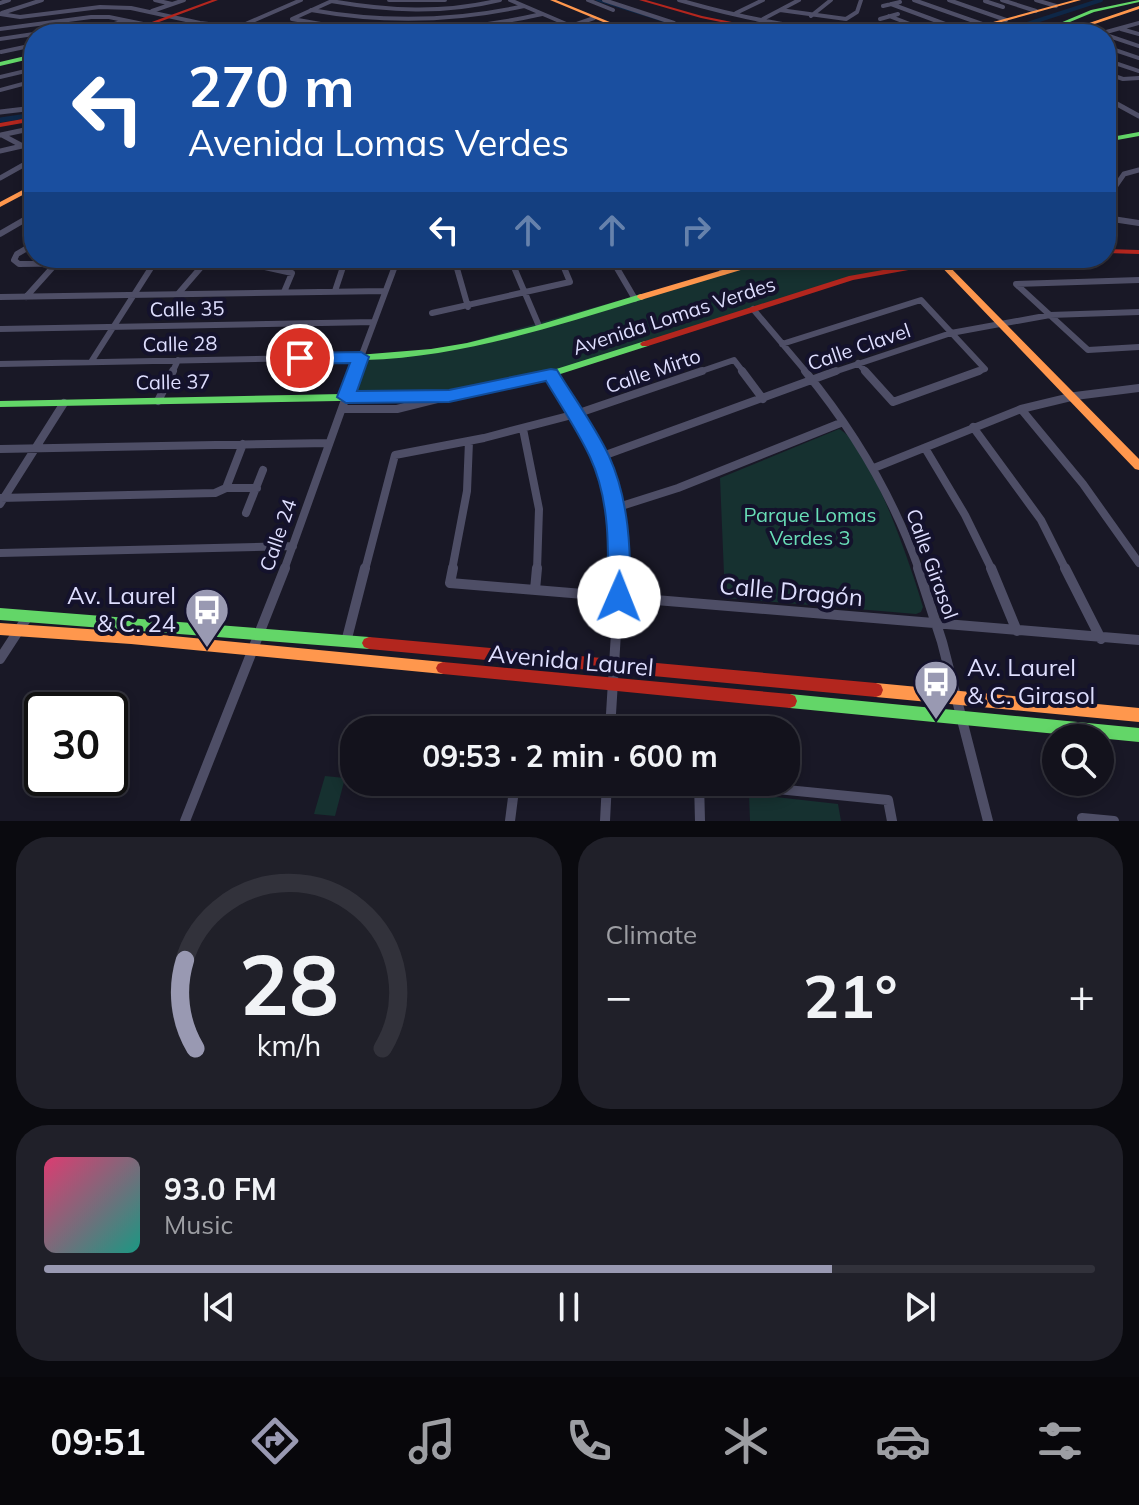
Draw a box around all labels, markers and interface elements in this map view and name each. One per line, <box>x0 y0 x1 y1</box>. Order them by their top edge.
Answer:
text: 270 m <box>188 51 355 121</box>
icon: left <box>56 56 160 160</box>
text: Avenida Lomas Verdes <box>188 120 569 165</box>
icon: left <box>422 208 466 252</box>
icon: ahead <box>506 208 550 252</box>
icon: ahead <box>590 208 634 252</box>
icon: right <box>674 208 718 252</box>
street label: Avenida Lomas Verdes <box>569 271 778 360</box>
street label: Calle 35 <box>149 295 225 322</box>
street label: Calle Clavel <box>804 317 914 376</box>
pin <box>266 324 334 392</box>
street label: Calle 28 <box>142 330 218 357</box>
icon: arrive <box>278 336 322 380</box>
street label: Calle Mirto <box>602 343 704 398</box>
street label: Calle 37 <box>135 368 211 395</box>
street label: Calle 24 <box>254 495 302 574</box>
park label: Parque Lomas Verdes 3 <box>743 502 877 550</box>
street label: Calle Girasol <box>901 505 964 622</box>
position arrow <box>577 555 661 639</box>
street label: Calle Dragón <box>718 570 864 612</box>
place label: Av. Laurel & C. 24 <box>67 580 176 638</box>
bus stop icon: Av. Laurel & C. 24 <box>183 586 231 649</box>
street label: Avenida Laurel <box>487 638 655 682</box>
place label: Av. Laurel & C. Girasol <box>967 652 1095 710</box>
bus stop icon: Av. Laurel & C. Girasol <box>912 658 960 721</box>
speed limit sign: 30 <box>24 692 128 796</box>
map controls <box>1042 724 1114 796</box>
button: search <box>1042 724 1114 796</box>
text: 09:53 · 2 min · 600 m <box>422 737 718 775</box>
text: Climate <box>606 918 697 951</box>
text: 28 <box>239 931 339 1036</box>
text: 21° <box>803 958 898 1033</box>
text: − <box>606 968 632 1023</box>
text: + <box>1069 968 1095 1023</box>
text: km/h <box>256 1027 321 1063</box>
text: 93.0 FM <box>164 1170 277 1208</box>
text: Music <box>164 1208 233 1241</box>
icon: previous <box>197 1285 241 1329</box>
icon: pause <box>547 1285 591 1329</box>
icon: next <box>898 1285 942 1329</box>
icon: directions <box>247 1413 303 1469</box>
icon: music <box>404 1413 460 1469</box>
icon: phone <box>561 1413 617 1469</box>
icon: climate <box>718 1413 774 1469</box>
icon: car <box>875 1413 931 1469</box>
icon: filters <box>1032 1413 1088 1469</box>
text: 09:51 <box>51 1419 146 1464</box>

